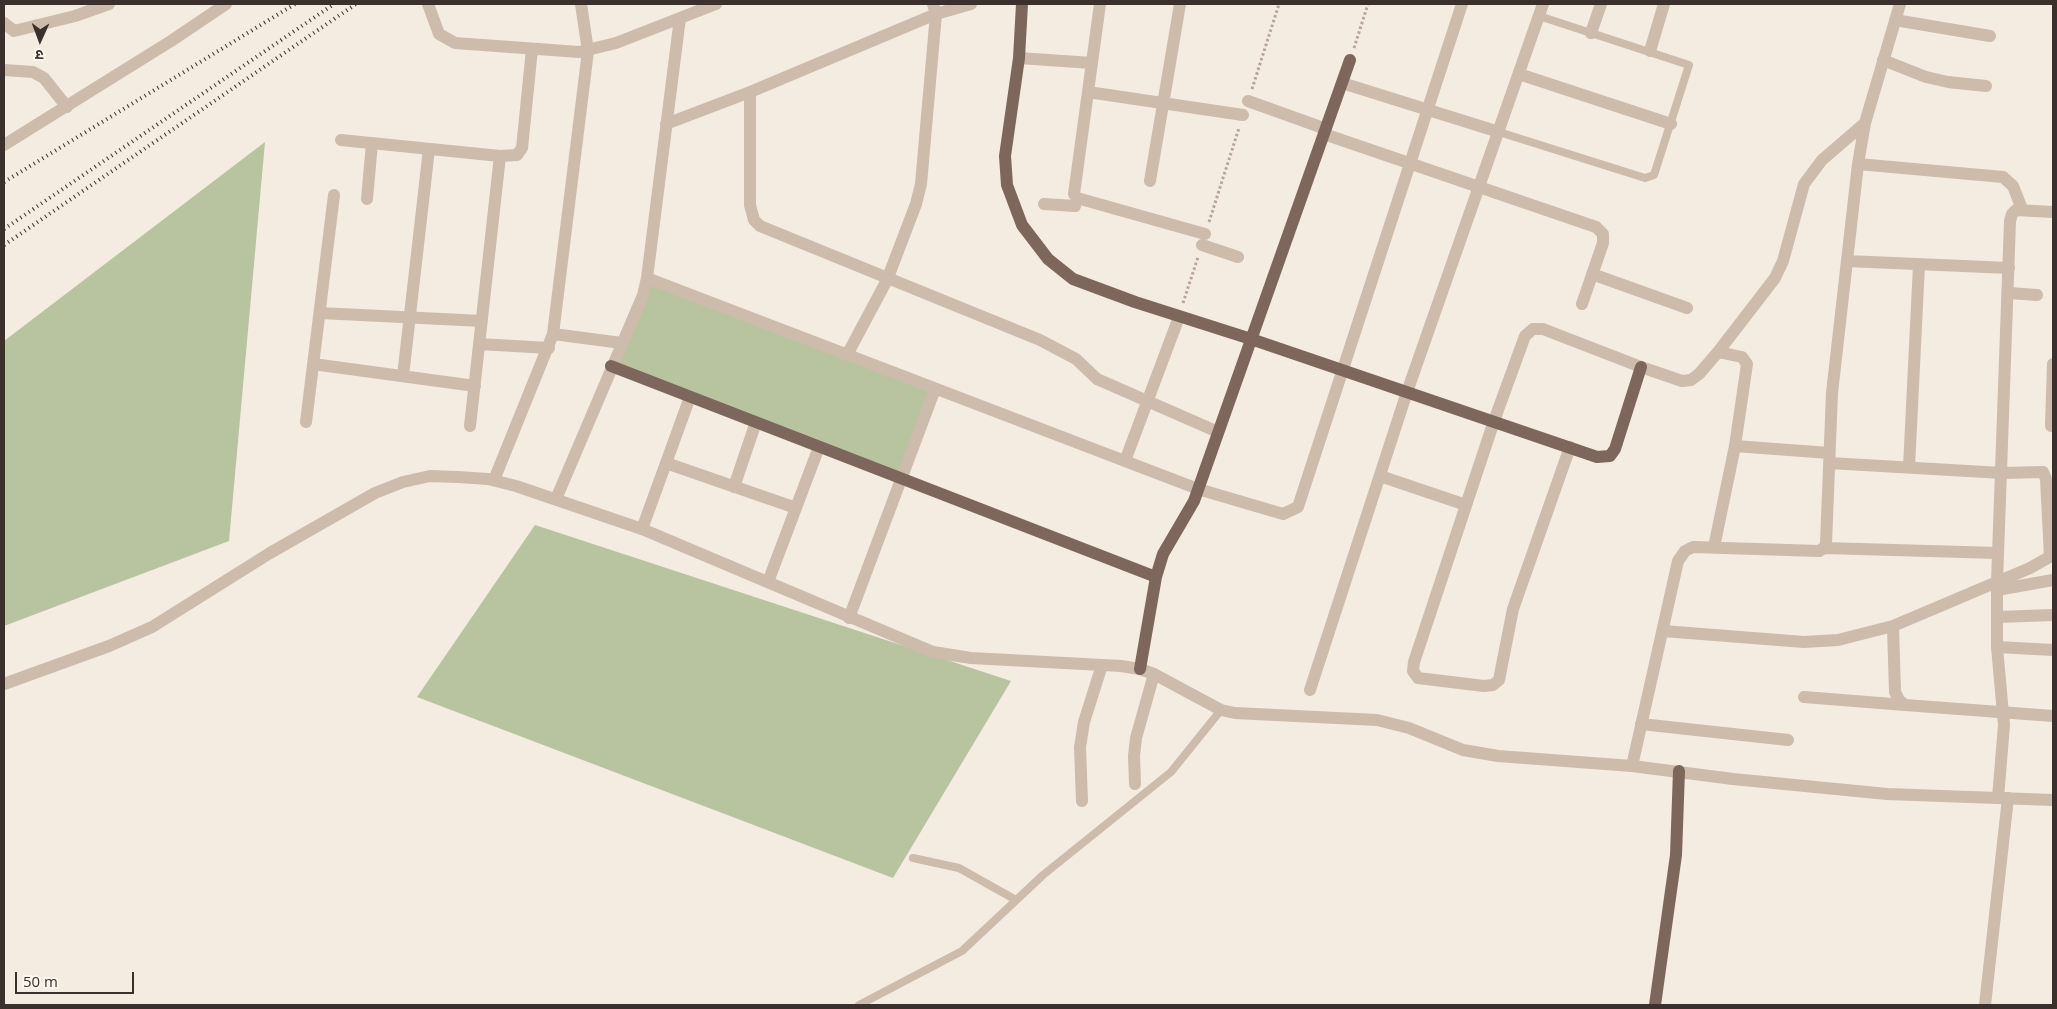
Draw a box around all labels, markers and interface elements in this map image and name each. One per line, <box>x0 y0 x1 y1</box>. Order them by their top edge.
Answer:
north arrow <box>15 15 65 65</box>
text: उ <box>35 46 44 65</box>
scale bar <box>18 962 136 994</box>
text: 50 m <box>23 971 58 991</box>

